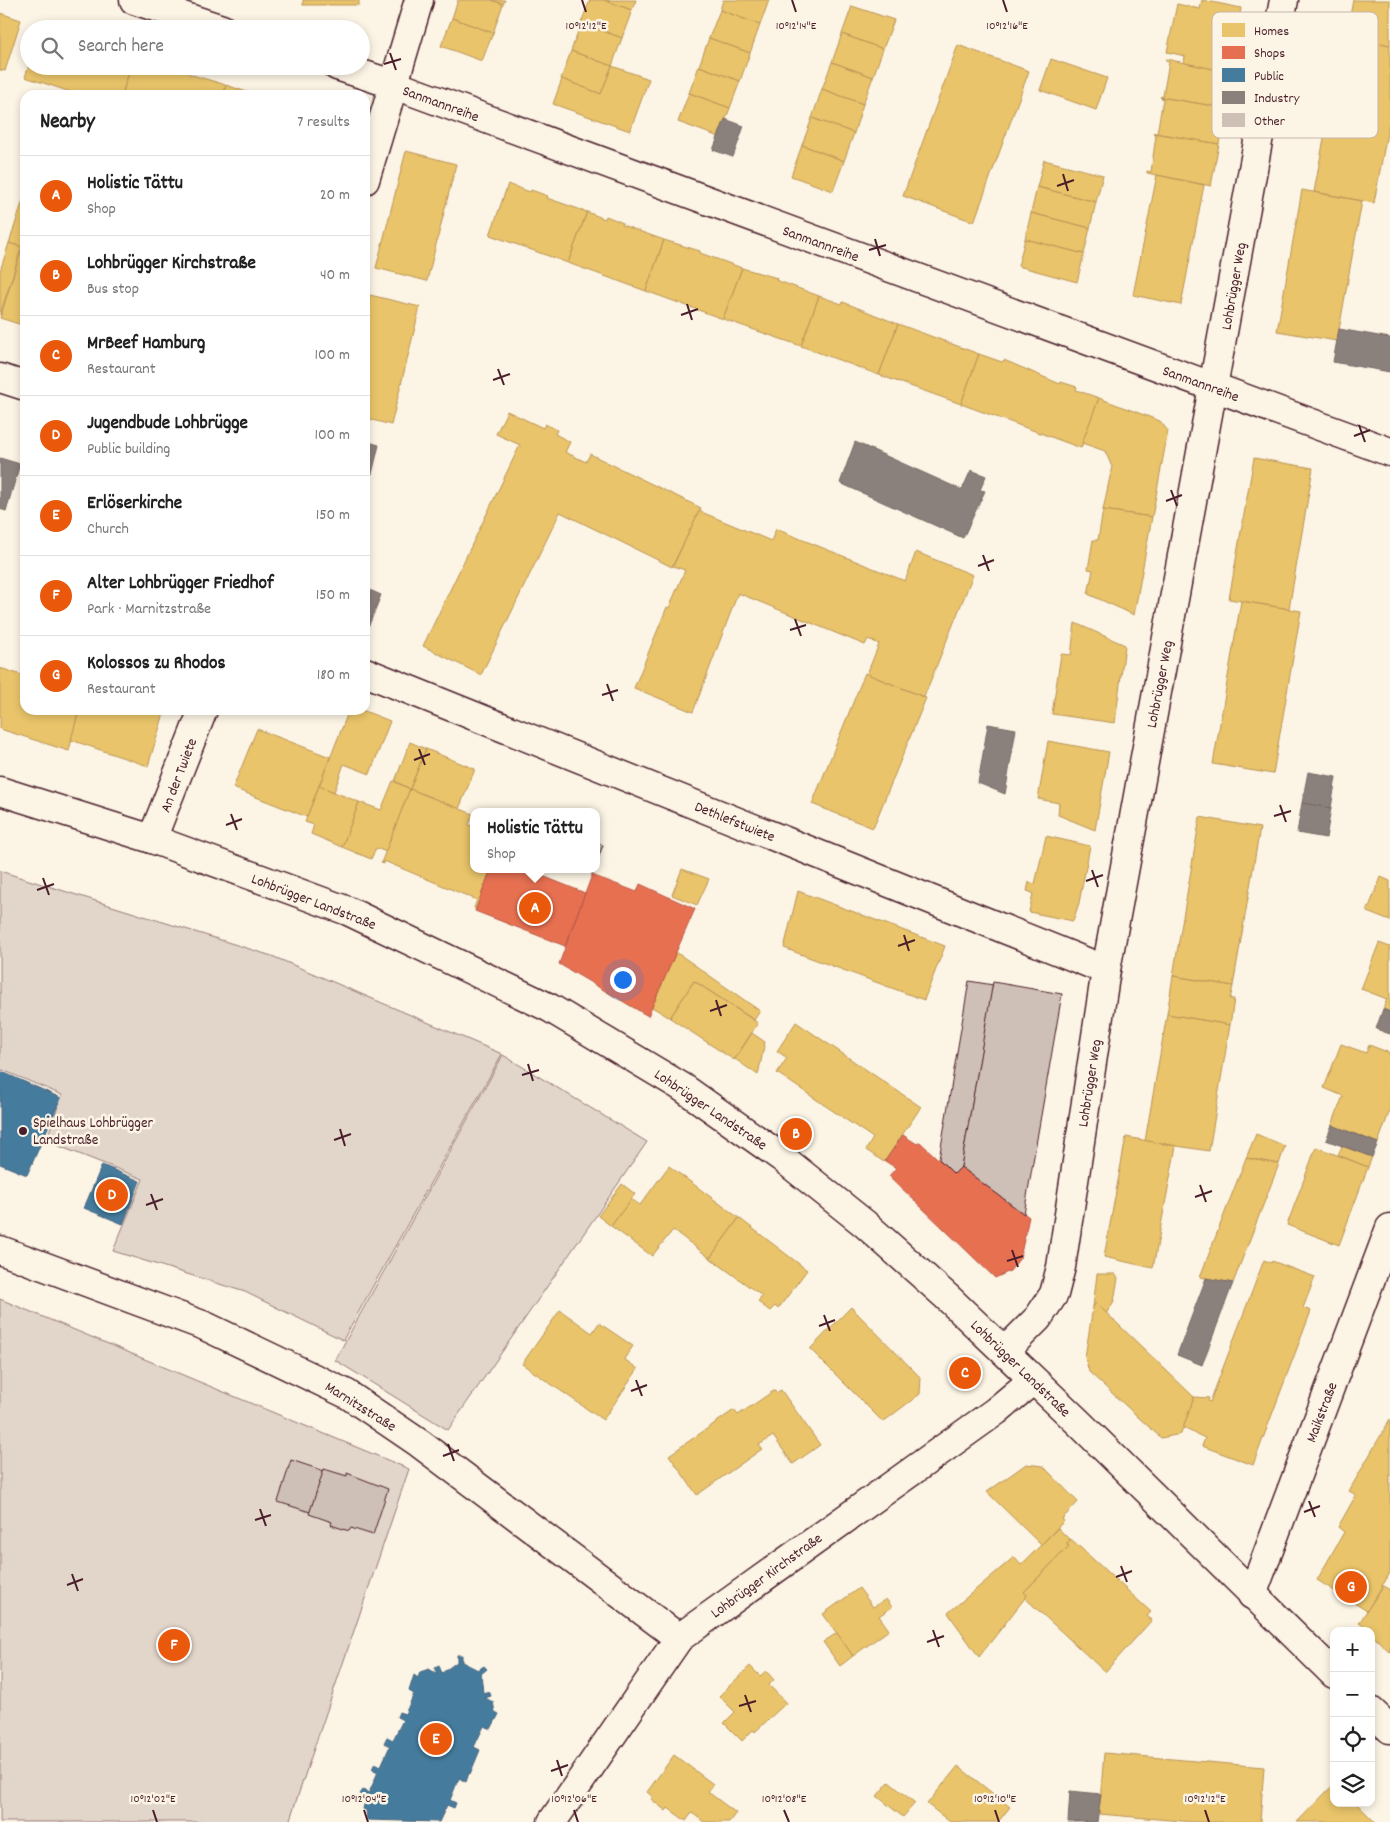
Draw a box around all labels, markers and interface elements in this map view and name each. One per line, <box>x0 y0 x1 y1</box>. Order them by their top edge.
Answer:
legend <box>1212 12 1378 138</box>
text: 10°12'12"E <box>566 18 607 35</box>
text: 10°12'14"E <box>776 18 817 35</box>
text: 10°12'16"E <box>986 18 1028 35</box>
search box <box>20 20 370 75</box>
text: Homes <box>1254 22 1289 42</box>
icon: search <box>38 34 66 62</box>
text: Search here <box>78 34 164 61</box>
text: Shops <box>1254 44 1285 64</box>
text: Public <box>1254 67 1284 87</box>
street label: Sanmannreihe <box>399 81 482 129</box>
text: Industry <box>1254 89 1300 109</box>
text: Nearby <box>40 108 95 138</box>
text: 7 results <box>297 111 350 134</box>
text: Other <box>1254 112 1286 132</box>
text: Holistic Tättu <box>87 171 183 198</box>
text: A <box>52 184 60 207</box>
text: 20 m <box>320 184 350 207</box>
text: Shop <box>87 198 116 221</box>
street label: Sanmannreihe <box>779 221 862 269</box>
street label: Lohbrügger Weg <box>1216 241 1254 332</box>
text: Lohbrügger Kirchstraße <box>87 251 256 278</box>
text: B <box>52 264 60 287</box>
text: 40 m <box>320 264 350 287</box>
text: Bus stop <box>87 278 139 301</box>
text: MrBeef Hamburg <box>87 331 205 358</box>
text: C <box>52 344 60 367</box>
text: 100 m <box>314 344 350 367</box>
text: Restaurant <box>87 358 156 381</box>
street label: Sanmannreihe <box>1159 361 1242 409</box>
text: Jugendbude Lohbrügge <box>87 411 248 438</box>
text: D <box>52 424 60 447</box>
text: 100 m <box>314 424 350 447</box>
text: Public building <box>87 438 170 461</box>
text: Erlöserkirche <box>87 491 182 518</box>
text: E <box>52 504 60 527</box>
text: 150 m <box>316 504 350 527</box>
text: Church <box>87 518 129 541</box>
text: Alter Lohbrügger Friedhof <box>87 571 274 598</box>
text: F <box>52 584 60 607</box>
text: 150 m <box>316 584 350 607</box>
text: Park · Marnitzstraße <box>87 598 211 621</box>
street label: Lohbrügger Weg <box>1142 639 1180 730</box>
text: Kolossos zu Rhodos <box>87 651 226 678</box>
text: G <box>52 664 60 687</box>
text: 180 m <box>317 664 350 687</box>
text: Restaurant <box>87 678 156 701</box>
street label: An der Twiete <box>156 735 204 816</box>
street label: Dethlefstwiete <box>691 797 778 849</box>
popup <box>470 808 600 873</box>
text: Holistic Tättu <box>487 816 583 843</box>
text: Shop <box>487 843 516 866</box>
street label: Lohbrügger Landstraße <box>248 869 379 937</box>
pin: A <box>519 889 551 927</box>
your location <box>610 967 636 993</box>
street label: Lohbrügger Weg <box>1073 1038 1109 1129</box>
street label: Lohbrügger Landstraße <box>649 1065 771 1157</box>
place label: Spielhaus Lohbrügger Landstraße <box>33 1113 154 1152</box>
pin: B <box>780 1115 812 1153</box>
marker: Spielhaus Lohbrügger Landstraße <box>17 1125 29 1137</box>
pin: D <box>96 1176 128 1214</box>
street label: Lohbrügger Landstraße <box>964 1316 1075 1424</box>
pin: C <box>949 1354 981 1392</box>
street label: Marnitzstraße <box>320 1377 400 1439</box>
street label: Maikstraße <box>1301 1379 1345 1446</box>
street label: Lohbrügger Kirchstraße <box>707 1528 828 1625</box>
pin: G <box>1335 1568 1367 1606</box>
pin: F <box>158 1626 190 1664</box>
map controls <box>1330 1627 1375 1807</box>
button: + <box>1330 1627 1375 1672</box>
button: − <box>1330 1672 1375 1717</box>
button: locate <box>1330 1717 1375 1762</box>
pin: E <box>420 1720 452 1758</box>
button: layers <box>1330 1762 1375 1807</box>
text: 10°12'02"E <box>131 1791 176 1808</box>
text: 10°12'04"E <box>342 1791 387 1808</box>
text: 10°12'06"E <box>551 1791 597 1808</box>
text: 10°12'08"E <box>762 1791 807 1808</box>
text: 10°12'10"E <box>974 1791 1017 1808</box>
text: 10°12'12"E <box>1185 1791 1226 1808</box>

